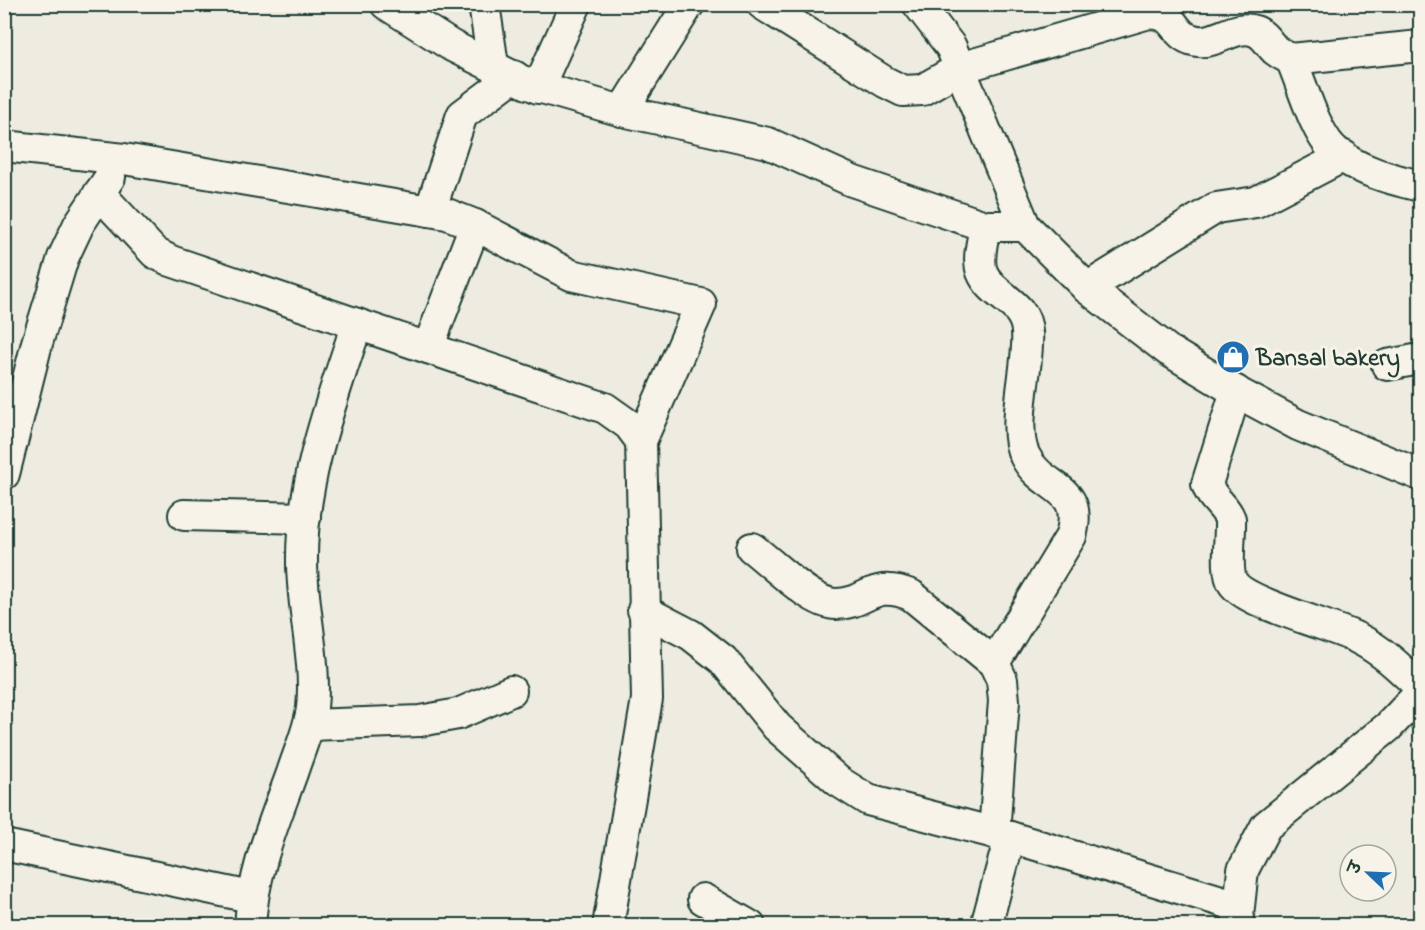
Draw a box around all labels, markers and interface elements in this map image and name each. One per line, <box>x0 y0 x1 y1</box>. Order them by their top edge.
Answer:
shop icon: Bansal bakery <box>1215 339 1251 375</box>
place label: Bansal bakery <box>1255 342 1400 378</box>
north arrow <box>1338 843 1398 903</box>
text: उ <box>1342 857 1370 879</box>

